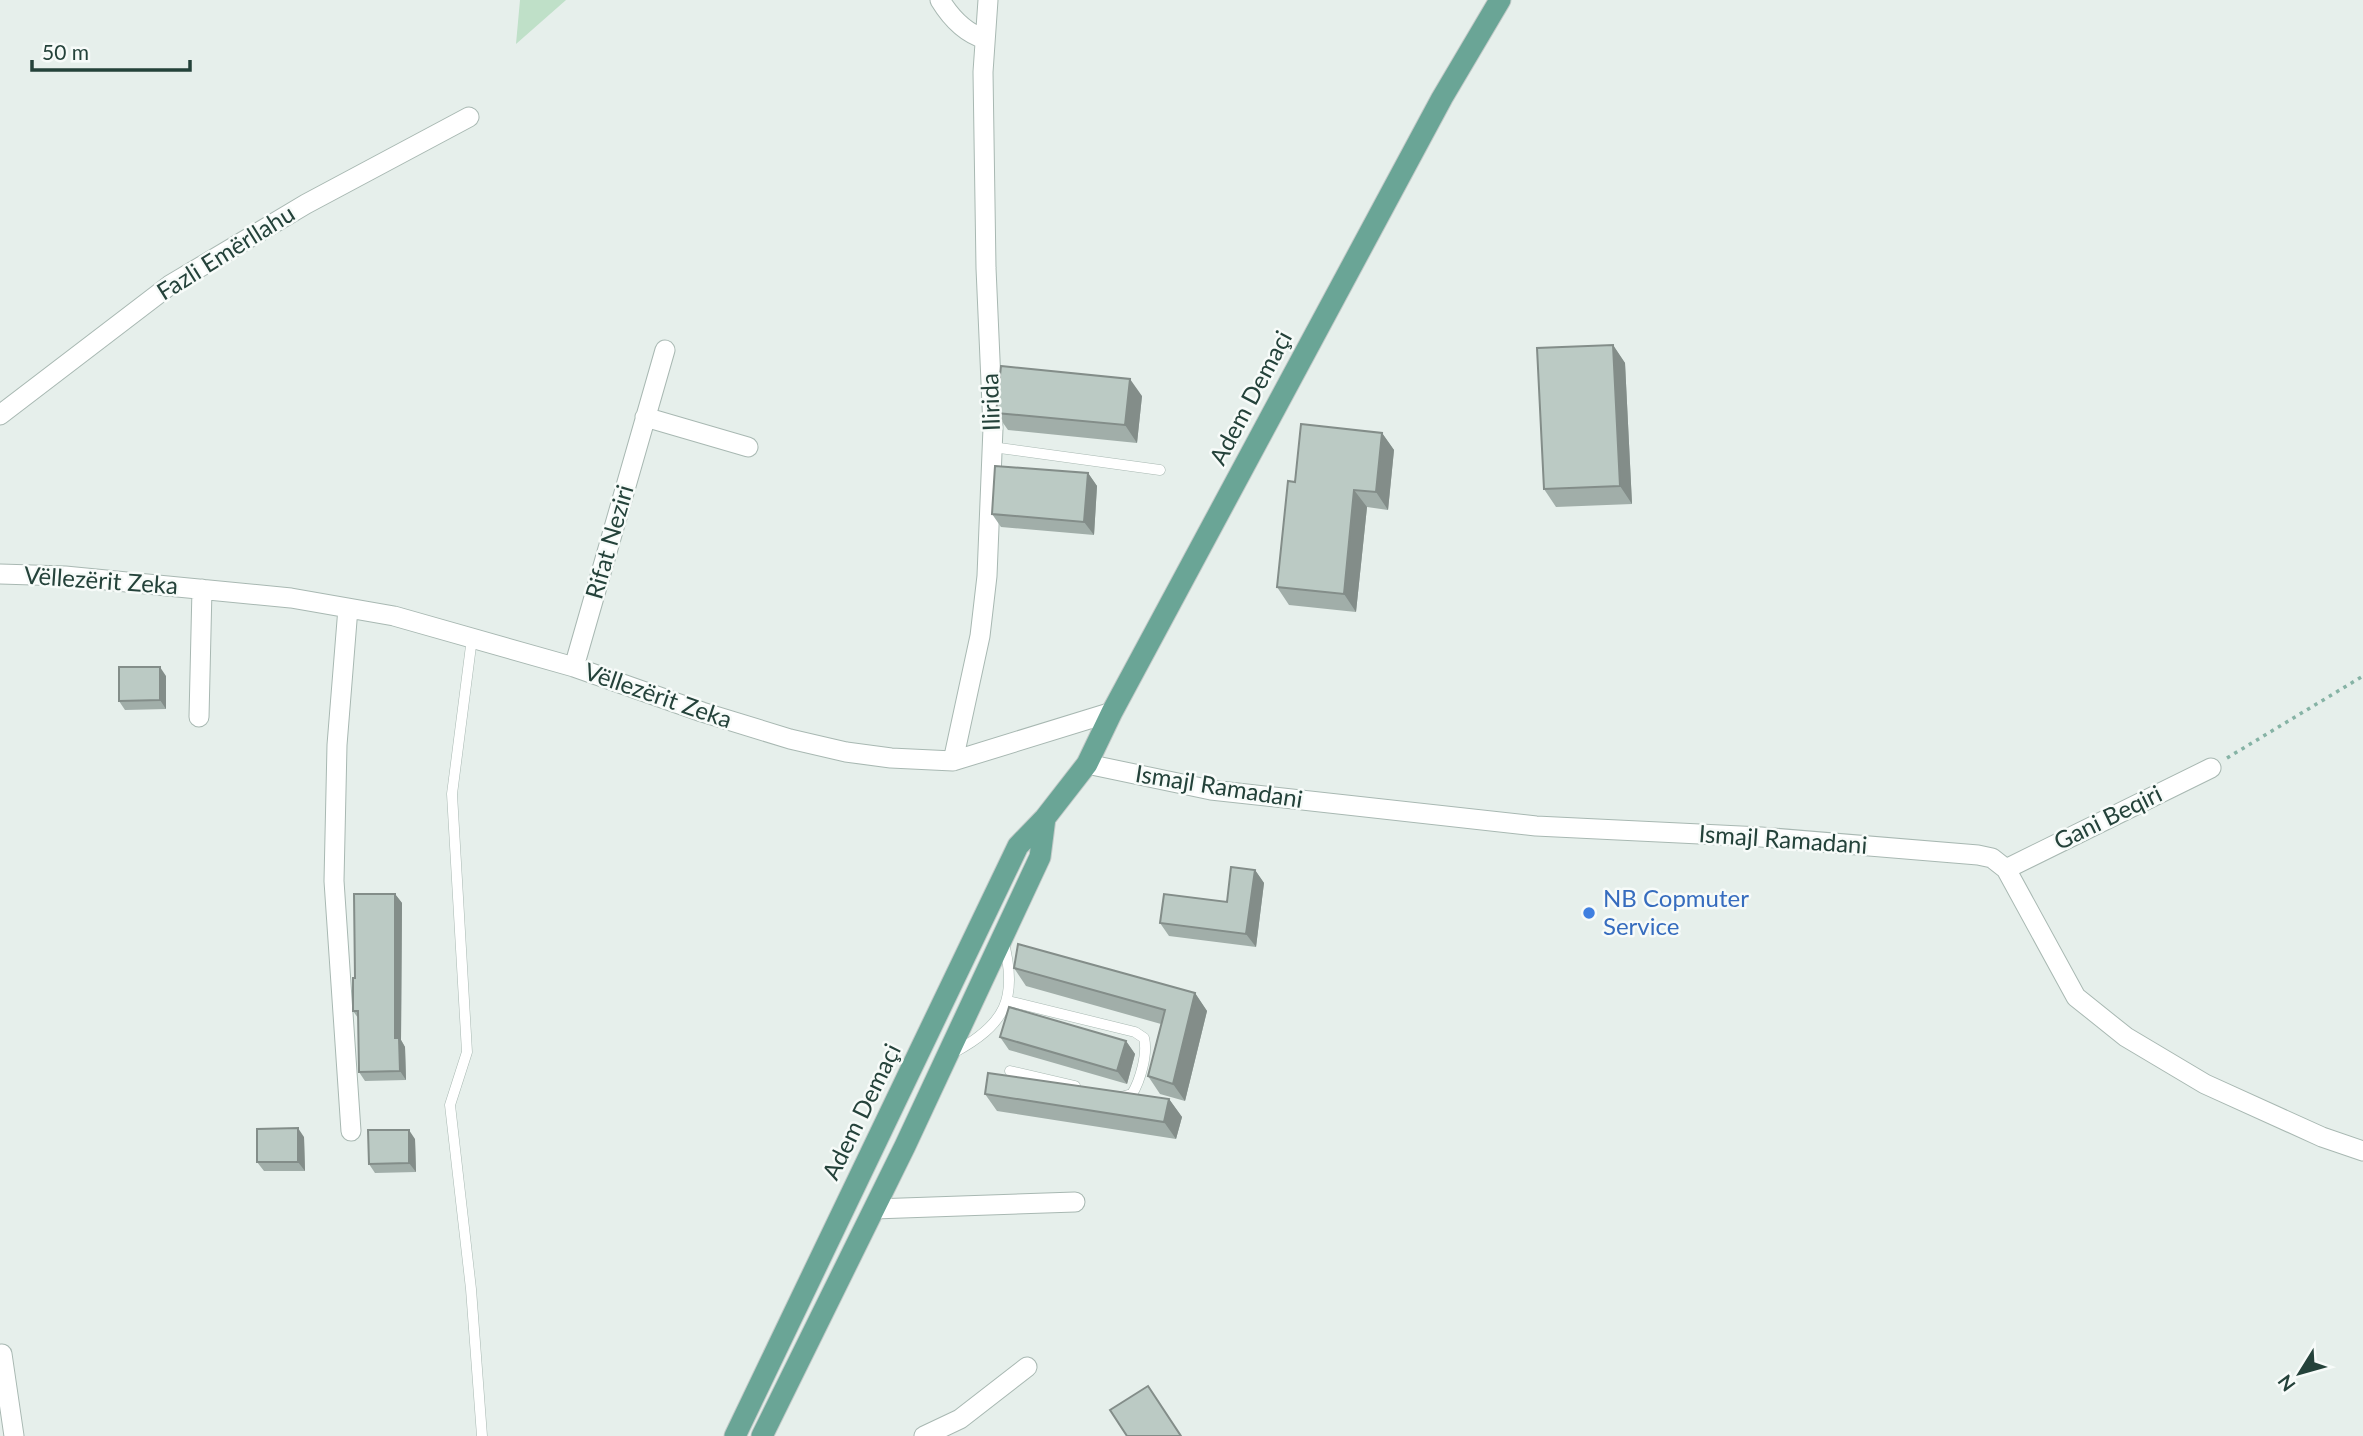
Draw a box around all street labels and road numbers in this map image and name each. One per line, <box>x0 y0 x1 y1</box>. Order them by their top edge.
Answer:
street label: Fazli Emërllahu <box>151 198 299 306</box>
street label: Adem Demaçi <box>1202 325 1297 469</box>
street label: Ilirida <box>974 373 1005 431</box>
street label: Rifat Neziri <box>578 481 639 602</box>
street label: Vëllezërit Zeka <box>23 560 179 599</box>
street label: Vëllezërit Zeka <box>581 656 736 733</box>
street label: Ismajl Ramadani <box>1134 758 1305 813</box>
street label: Gani Beqiri <box>2049 778 2166 855</box>
street label: Ismajl Ramadani <box>1698 818 1868 859</box>
street label: Adem Demaçi <box>815 1039 906 1184</box>

